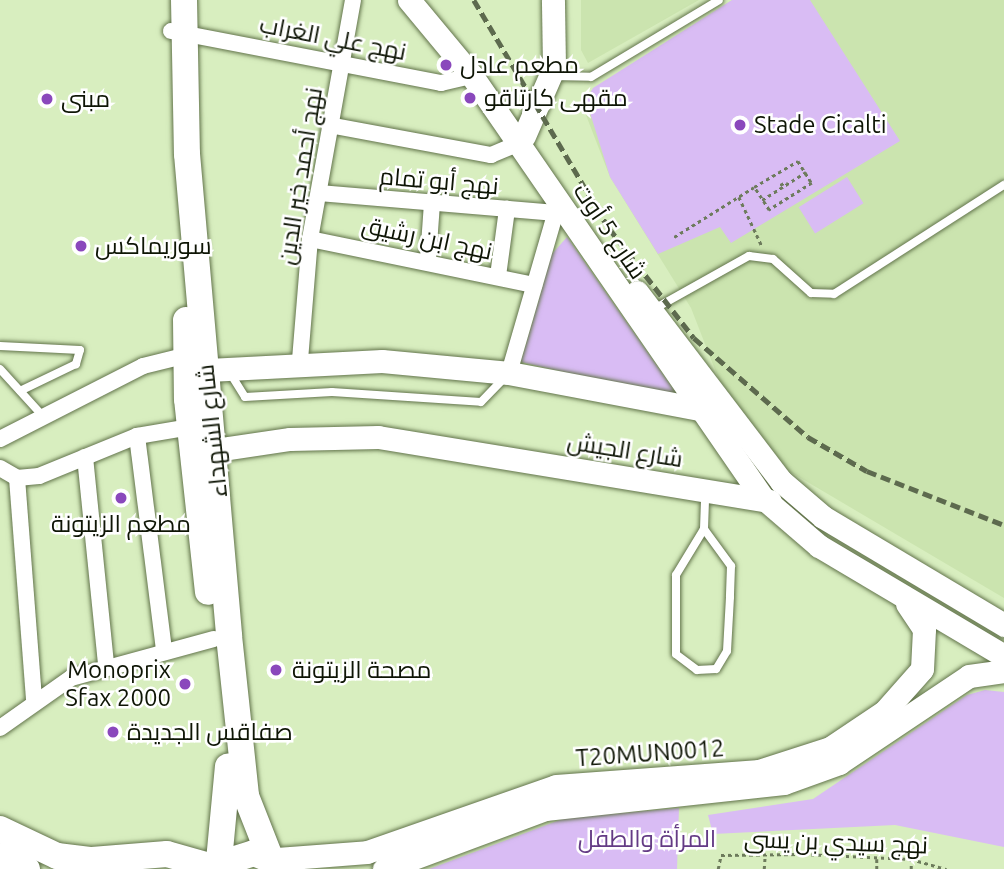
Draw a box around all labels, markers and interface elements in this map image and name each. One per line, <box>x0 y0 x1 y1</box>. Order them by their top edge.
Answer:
street label: نهج علي الغراب <box>257 10 409 66</box>
place label: مطعم عادل <box>460 51 579 79</box>
marker: مطعم عادل <box>438 57 454 73</box>
place label: مقهى كارتاقو <box>484 84 628 112</box>
place label: مبنى <box>61 85 110 113</box>
street label: نهج أحمد خير الدين <box>272 85 328 267</box>
marker: مقهى كارتاقو <box>462 90 478 106</box>
marker: مبنى <box>39 91 55 107</box>
place label: Stade Cicalti <box>754 111 887 139</box>
marker: Stade Cicalti <box>732 117 748 133</box>
street label: نهج أبو تمام <box>378 161 500 201</box>
street label: شارع 5 أوت <box>567 178 653 284</box>
street label: نهج ابن رشيق <box>359 210 495 266</box>
place label: سوريماكس <box>95 232 212 260</box>
marker: سوريماكس <box>73 238 89 254</box>
street label: شارع الشهداء <box>191 363 233 499</box>
street label: شارع الجيش <box>565 427 685 473</box>
marker: مطعم الزيتونة <box>113 490 129 506</box>
place label: مطعم الزيتونة <box>51 510 191 538</box>
place label: Monoprix Sfax 2000 <box>65 656 171 712</box>
place label: مصحة الزيتونة <box>292 656 432 684</box>
marker: مصحة الزيتونة <box>266 660 286 680</box>
marker: Monoprix Sfax 2000 <box>177 676 193 692</box>
place label: صفاقس الجديدة <box>127 718 293 746</box>
marker: صفاقس الجديدة <box>105 724 121 740</box>
street label: T20MUN0012 <box>575 733 725 773</box>
street label: نهج سيدي بن يسى <box>743 824 929 860</box>
park label: المرأة والطفل <box>578 825 716 853</box>

